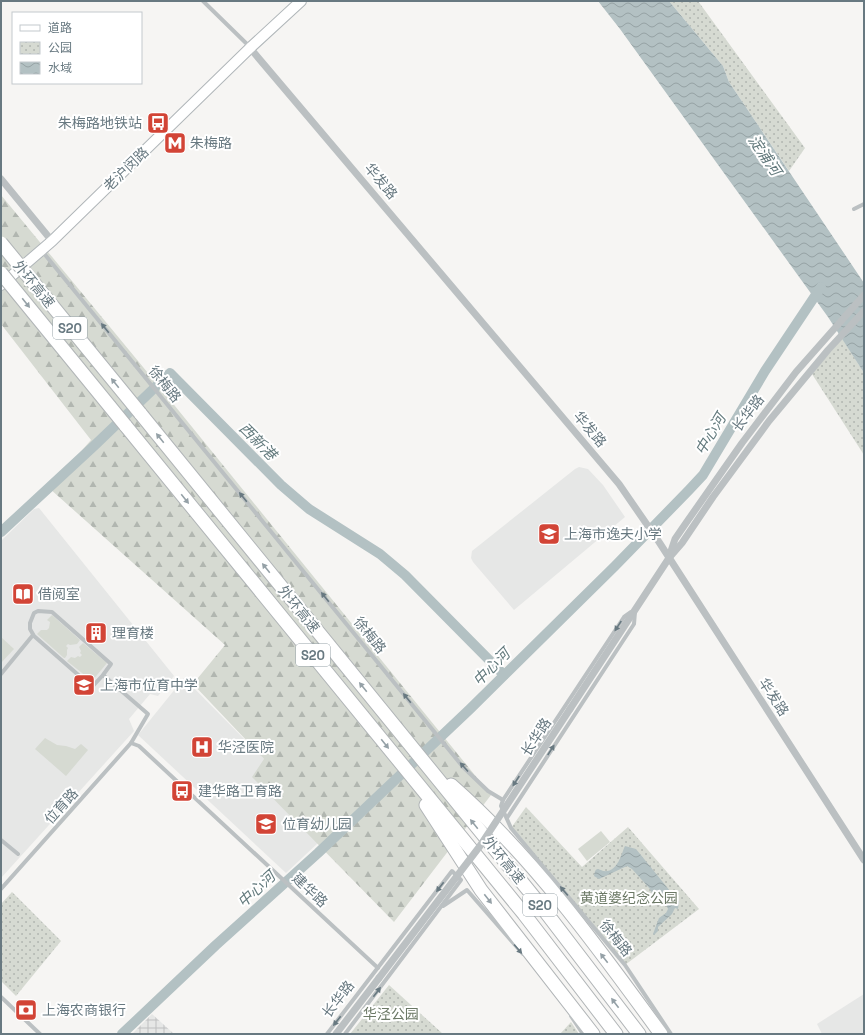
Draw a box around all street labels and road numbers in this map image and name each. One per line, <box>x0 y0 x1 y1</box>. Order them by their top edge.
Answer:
street label: 老沪闵路 <box>100 143 152 195</box>
street label: 华发路 <box>361 159 401 203</box>
street label: 外环高速 <box>9 257 59 311</box>
road number: S20 <box>53 317 87 339</box>
street label: 徐梅路 <box>145 362 185 406</box>
street label: 长华路 <box>728 391 768 435</box>
street label: 华发路 <box>570 407 610 451</box>
street label: 外环高速 <box>274 582 324 636</box>
street label: 徐梅路 <box>350 613 390 657</box>
road number: S20 <box>296 644 330 666</box>
street label: 华发路 <box>755 674 793 720</box>
street label: 长华路 <box>517 714 555 760</box>
street label: 位育路 <box>40 784 82 828</box>
street label: 外环高速 <box>479 833 529 887</box>
street label: 建华路 <box>289 869 331 911</box>
road number: S20 <box>523 894 557 916</box>
street label: 徐梅路 <box>596 916 636 960</box>
street label: 长华路 <box>318 977 358 1021</box>

